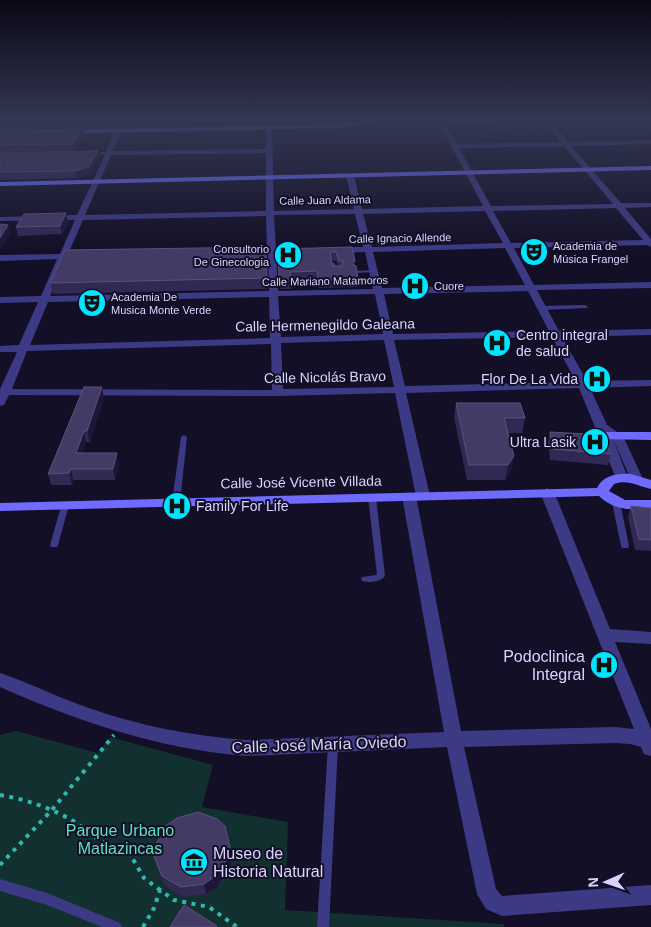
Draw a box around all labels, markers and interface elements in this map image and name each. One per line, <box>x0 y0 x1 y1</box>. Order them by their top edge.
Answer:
street label: Calle Juan Aldama <box>279 193 372 207</box>
street label: Calle Ignacio Allende <box>349 231 451 245</box>
theatre icon: Academia de Música Frangel <box>519 237 549 267</box>
hospital icon: Consultorio De Ginecologia <box>273 240 303 270</box>
place label: Academia de Música Frangel <box>553 240 628 265</box>
place label: Consultorio De Ginecologia <box>194 243 270 268</box>
hospital icon: Cuore <box>400 271 430 301</box>
street label: Calle Mariano Matamoros <box>262 274 389 288</box>
place label: Cuore <box>434 280 464 292</box>
theatre icon: Academia De Musica Monte Verde <box>77 288 107 318</box>
place label: Academia De Musica Monte Verde <box>111 291 211 316</box>
street label: Calle Hermenegildo Galeana <box>235 315 415 335</box>
place label: Centro integral de salud <box>516 327 608 359</box>
hospital icon: Centro integral de salud <box>482 328 512 358</box>
hospital icon: Flor De La Vida <box>582 364 612 394</box>
street label: Calle Nicolás Bravo <box>264 368 386 386</box>
place label: Flor De La Vida <box>481 371 578 387</box>
hospital icon: Ultra Lasik <box>580 427 610 457</box>
place label: Ultra Lasik <box>510 434 577 450</box>
street label: Calle José Vicente Villada <box>220 473 382 491</box>
hospital icon: Family For Life <box>162 491 192 521</box>
place label: Family For Life <box>196 498 289 514</box>
place label: Podoclinica Integral <box>503 648 585 683</box>
hospital icon: Podoclinica Integral <box>589 650 619 680</box>
street label: Calle José María Oviedo <box>231 733 407 756</box>
park label: Parque Urbano Matlazincas <box>66 822 174 857</box>
place label: Museo de Historia Natural <box>213 845 323 880</box>
museum icon: Museo de Historia Natural <box>179 847 209 877</box>
north arrow <box>581 857 631 907</box>
text: N <box>585 877 601 888</box>

